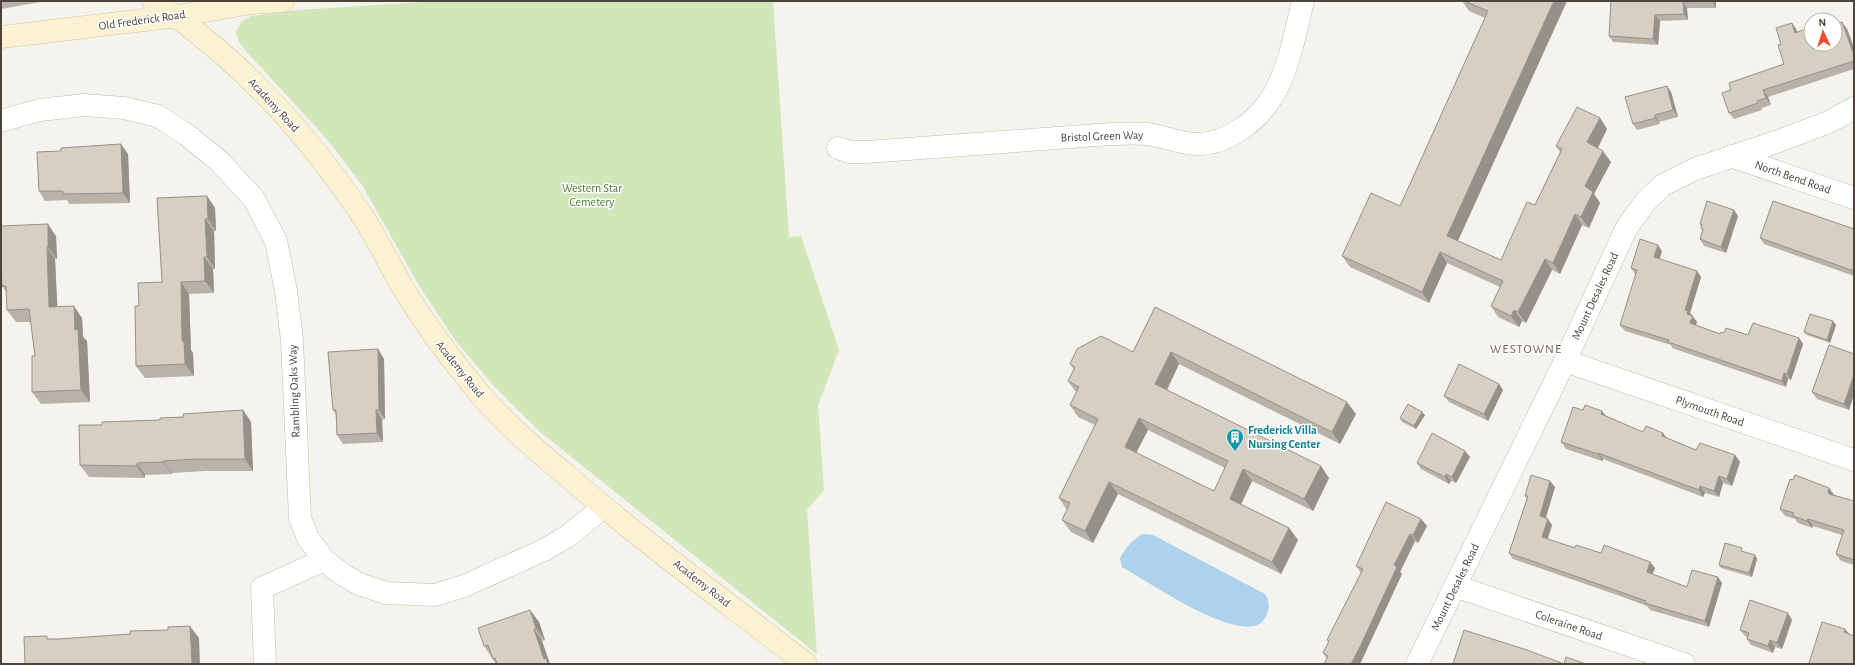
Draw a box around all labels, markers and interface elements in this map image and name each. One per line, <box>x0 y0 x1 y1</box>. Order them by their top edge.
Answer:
street label: Old Frederick Road <box>98 8 186 32</box>
north arrow <box>1803 12 1843 52</box>
text: N <box>1818 17 1827 28</box>
street label: Academy Road <box>245 76 302 135</box>
street label: Bristol Green Way <box>1060 129 1144 144</box>
street label: North Bend Road <box>1753 158 1833 196</box>
park label: Western Star Cemetery <box>562 182 622 209</box>
street label: Mount Desales Road <box>1569 250 1621 342</box>
street label: Academy Road <box>433 338 486 400</box>
district label: WESTOWNE <box>1490 343 1562 356</box>
street label: Rambling Oaks Way <box>286 344 303 438</box>
street label: Plymouth Road <box>1674 394 1746 429</box>
place label: Frederick Villa Nursing Center <box>1248 424 1321 450</box>
building icon: Frederick Villa Nursing Center <box>1225 427 1245 452</box>
street label: Mount Desales Road <box>1429 542 1481 632</box>
street label: Academy Road <box>671 557 733 610</box>
street label: Coleraine Road <box>1534 608 1604 642</box>

